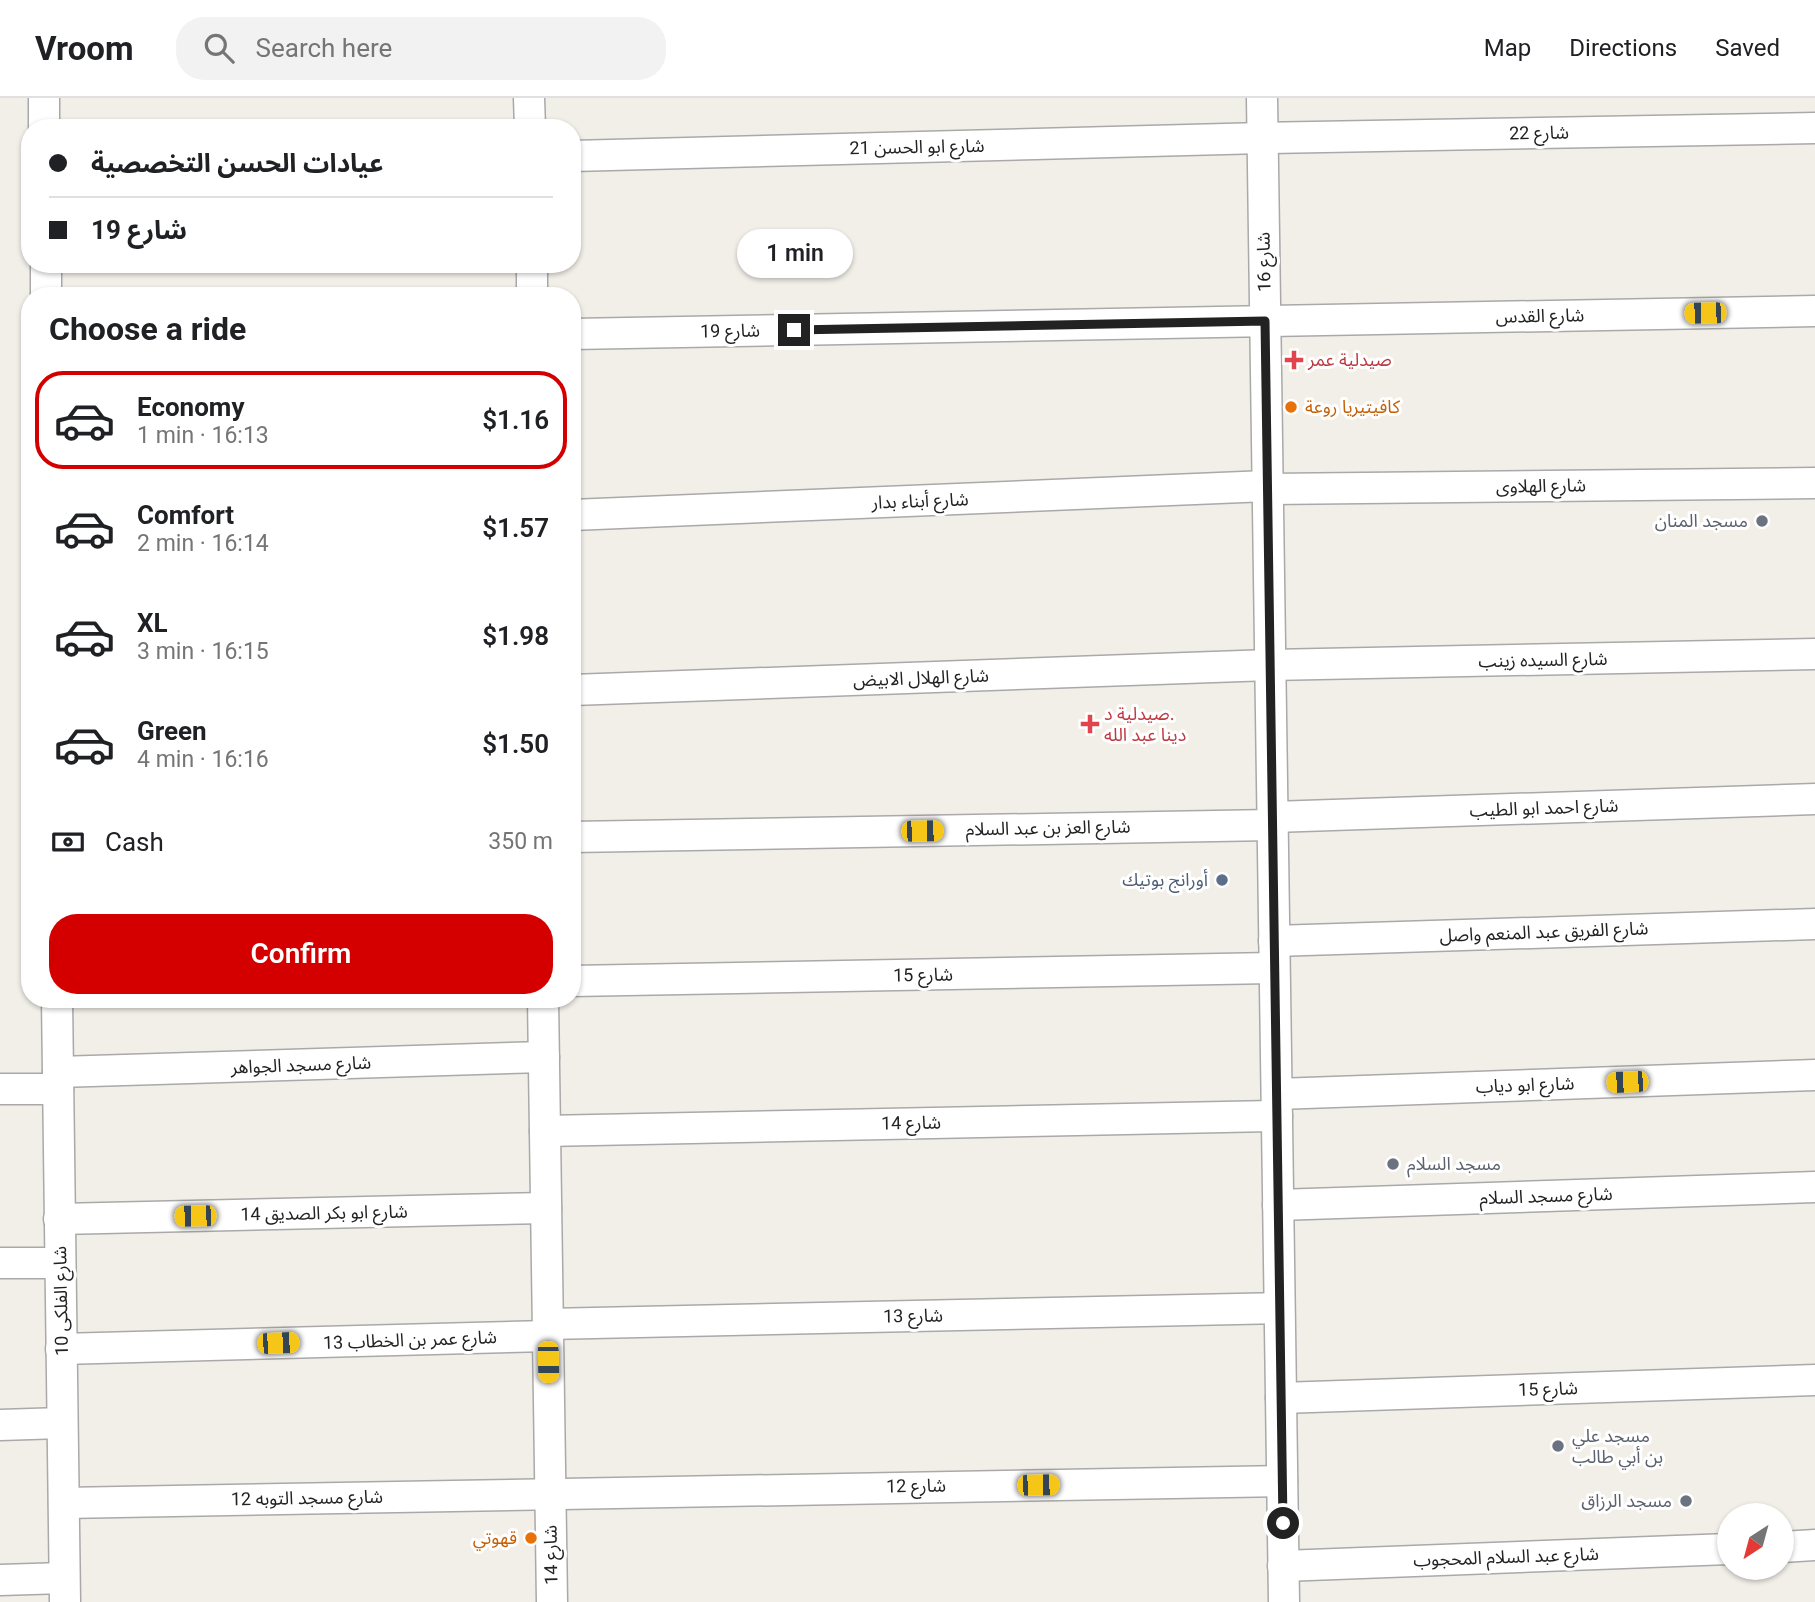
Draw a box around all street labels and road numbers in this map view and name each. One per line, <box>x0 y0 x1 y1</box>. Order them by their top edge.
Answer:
street label: شارع 22 <box>1509 121 1569 148</box>
street label: شارع ابو الحسن 21 <box>849 135 985 162</box>
street label: شارع 16 <box>1252 232 1279 292</box>
street label: شارع القدس <box>1495 304 1585 331</box>
street label: شارع 19 <box>700 319 760 346</box>
street label: شارع الهلاوى <box>1496 474 1586 501</box>
street label: شارع أبناء بدار <box>870 488 969 517</box>
street label: شارع السيده زينب <box>1478 648 1608 675</box>
street label: شارع الهلال الابيض <box>853 665 989 694</box>
street label: شارع احمد ابو الطيب <box>1469 794 1619 825</box>
street label: شارع العز بن عبد السلام <box>965 816 1131 843</box>
street label: شارع الفريق عبد المنعم واصل <box>1439 917 1649 950</box>
street label: شارع 15 <box>893 963 953 990</box>
street label: شارع مسجد الجواهر <box>229 1052 372 1081</box>
street label: شارع ابو دياب <box>1475 1072 1575 1101</box>
street label: شارع 14 <box>881 1111 941 1138</box>
street label: شارع مسجد السلام <box>1479 1183 1613 1212</box>
street label: شارع ابو بكر الصديق 14 <box>240 1201 408 1228</box>
street label: شارع الفلكى 10 <box>49 1246 76 1356</box>
street label: شارع 13 <box>883 1304 943 1331</box>
street label: شارع عمر بن الخطاب 13 <box>323 1326 497 1357</box>
street label: شارع 15 <box>1518 1377 1578 1404</box>
street label: شارع 12 <box>886 1474 946 1501</box>
street label: شارع مسجد التوبه 12 <box>231 1486 383 1513</box>
street label: شارع 14 <box>539 1525 566 1585</box>
street label: شارع عبد السلام المحجوب <box>1413 1543 1599 1574</box>

